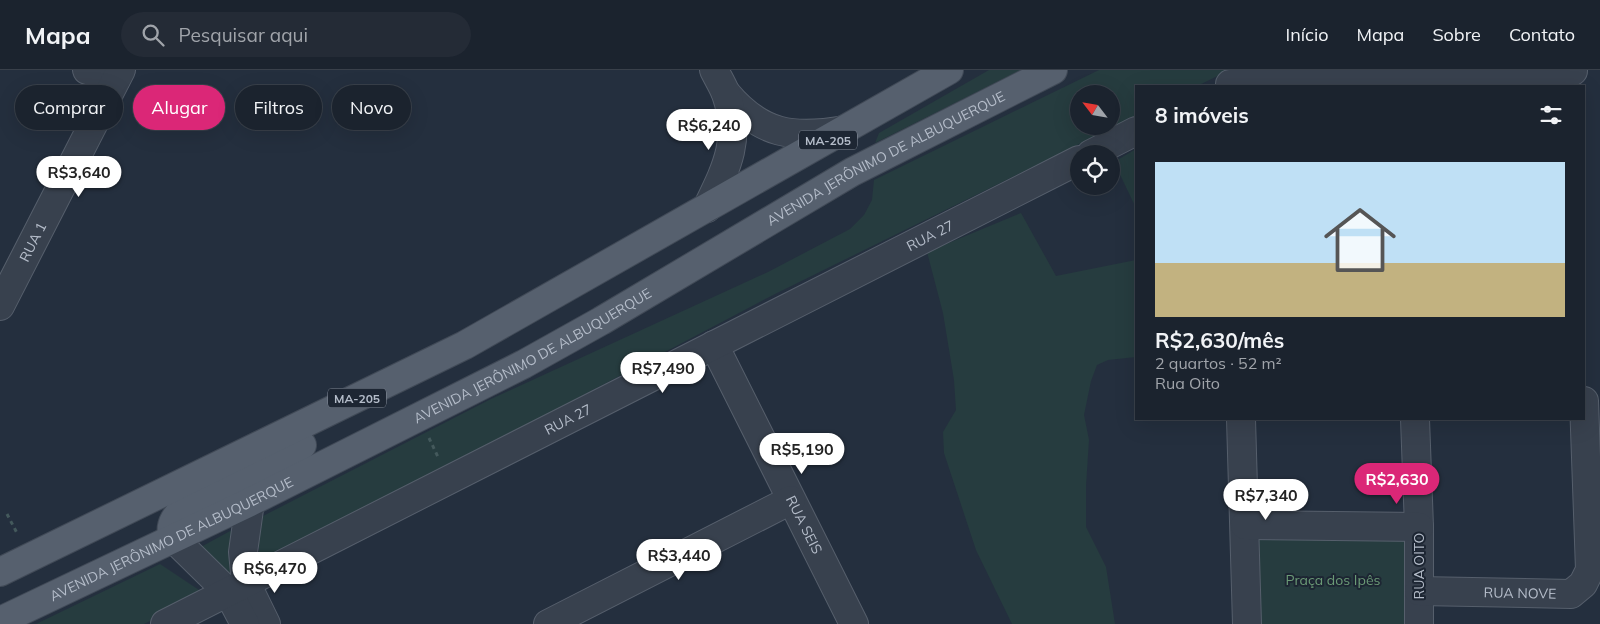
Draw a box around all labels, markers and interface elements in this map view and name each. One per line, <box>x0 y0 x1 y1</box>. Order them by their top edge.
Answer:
search box <box>121 12 471 57</box>
text: Mapa <box>25 20 91 50</box>
icon: search <box>139 21 167 49</box>
text: Pesquisar aqui <box>179 23 308 47</box>
text: Início <box>1286 23 1329 46</box>
text: Mapa <box>1357 23 1404 46</box>
text: Sobre <box>1432 23 1481 46</box>
text: Contato <box>1509 23 1575 46</box>
chip: Comprar <box>15 85 123 130</box>
chip: Alugar <box>133 85 225 130</box>
chip: Filtros <box>235 85 322 130</box>
chip: Novo <box>332 85 411 130</box>
north arrow <box>1070 85 1120 135</box>
map controls <box>1070 85 1120 195</box>
street label: AVENIDA JERÔNIMO DE ALBUQUERQUE <box>763 87 1008 230</box>
icon: filters <box>1537 101 1565 129</box>
text: 8 imóveis <box>1155 102 1249 128</box>
pin: R$6,240 <box>663 108 755 151</box>
text: R$6,240 <box>677 115 741 135</box>
road number: MA-205 <box>799 130 857 150</box>
button: locate <box>1070 145 1120 195</box>
pin: R$3,640 <box>33 156 125 198</box>
text: R$3,640 <box>47 162 111 182</box>
icon: home <box>1315 195 1405 285</box>
street label: RUA 27 <box>903 216 957 255</box>
street label: RUA 1 <box>15 219 50 265</box>
street label: AVENIDA JERÔNIMO DE ALBUQUERQUE <box>410 284 655 427</box>
text: R$2,630/mês <box>1155 327 1284 353</box>
pin: R$7,490 <box>617 352 709 394</box>
text: 2 quartos · 52 m² <box>1155 353 1282 373</box>
text: R$7,490 <box>631 358 695 378</box>
text: Rua Oito <box>1155 373 1220 393</box>
road number: MA-205 <box>328 388 386 408</box>
street label: RUA 27 <box>541 400 595 439</box>
pin: R$5,190 <box>756 432 848 475</box>
text: R$5,190 <box>770 439 834 459</box>
pin: R$2,630 <box>1351 462 1443 505</box>
text: R$2,630 <box>1365 469 1429 489</box>
street label: AVENIDA JERÔNIMO DE ALBUQUERQUE <box>47 473 296 605</box>
pin: R$7,340 <box>1220 478 1312 521</box>
text: R$7,340 <box>1234 485 1298 505</box>
street label: RUA SEIS <box>782 492 826 557</box>
street label: RUA OITO <box>1410 533 1428 599</box>
pin: R$3,440 <box>633 538 725 581</box>
text: R$3,440 <box>647 545 711 565</box>
pin: R$6,470 <box>229 552 321 594</box>
text: R$6,470 <box>243 558 307 578</box>
park label: Praça dos Ipês <box>1286 571 1380 589</box>
street label: RUA NOVE <box>1483 583 1557 603</box>

